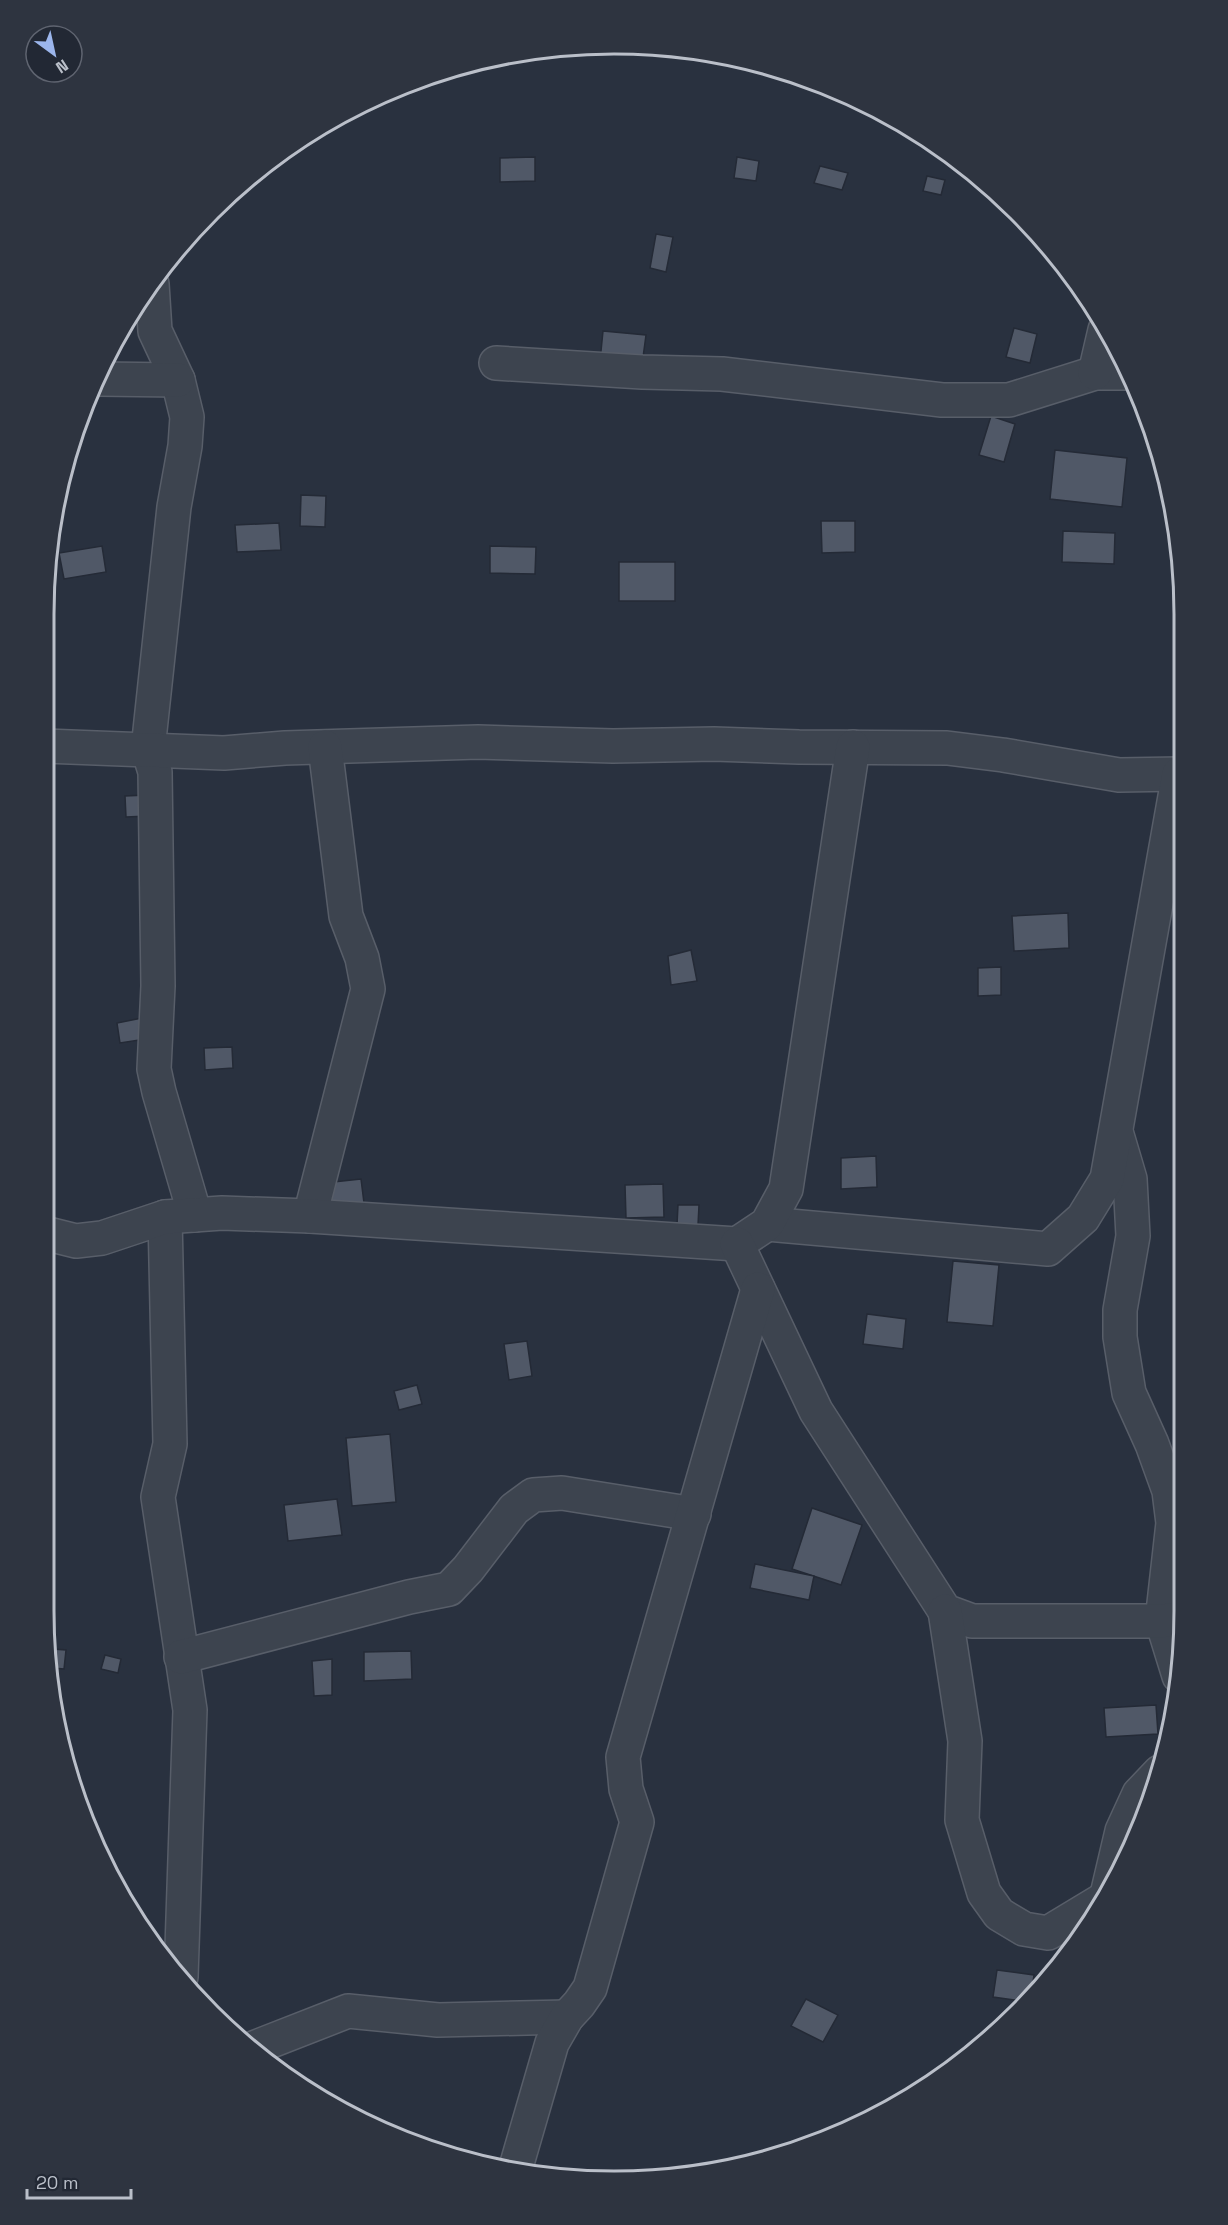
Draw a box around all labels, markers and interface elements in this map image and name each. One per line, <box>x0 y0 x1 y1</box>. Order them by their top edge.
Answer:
north arrow <box>24 24 84 84</box>
text: N <box>52 54 72 78</box>
scale bar <box>27 2162 130 2200</box>
text: 20 m <box>36 2171 79 2194</box>

